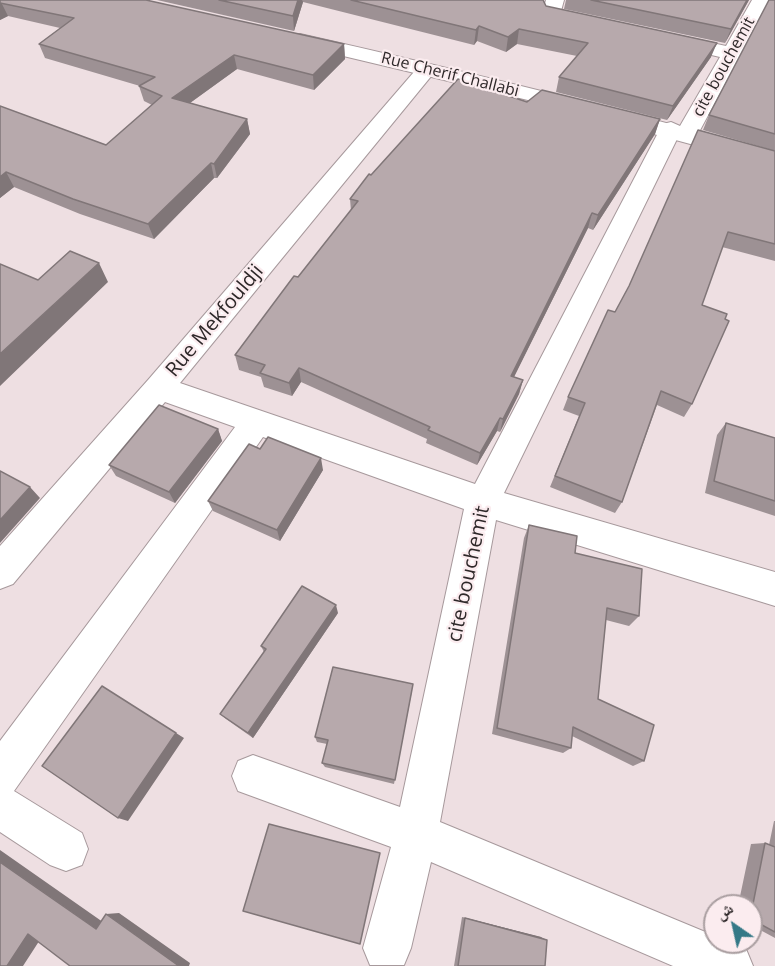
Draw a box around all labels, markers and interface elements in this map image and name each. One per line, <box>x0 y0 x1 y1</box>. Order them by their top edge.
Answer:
street label: cite bouchemit <box>689 14 759 120</box>
street label: Rue Cherif Challabi <box>379 49 521 101</box>
street label: Rue Mekfouldji <box>161 260 269 382</box>
street label: cite bouchemit <box>443 504 495 644</box>
north arrow <box>703 894 763 954</box>
text: ش <box>711 897 737 925</box>

